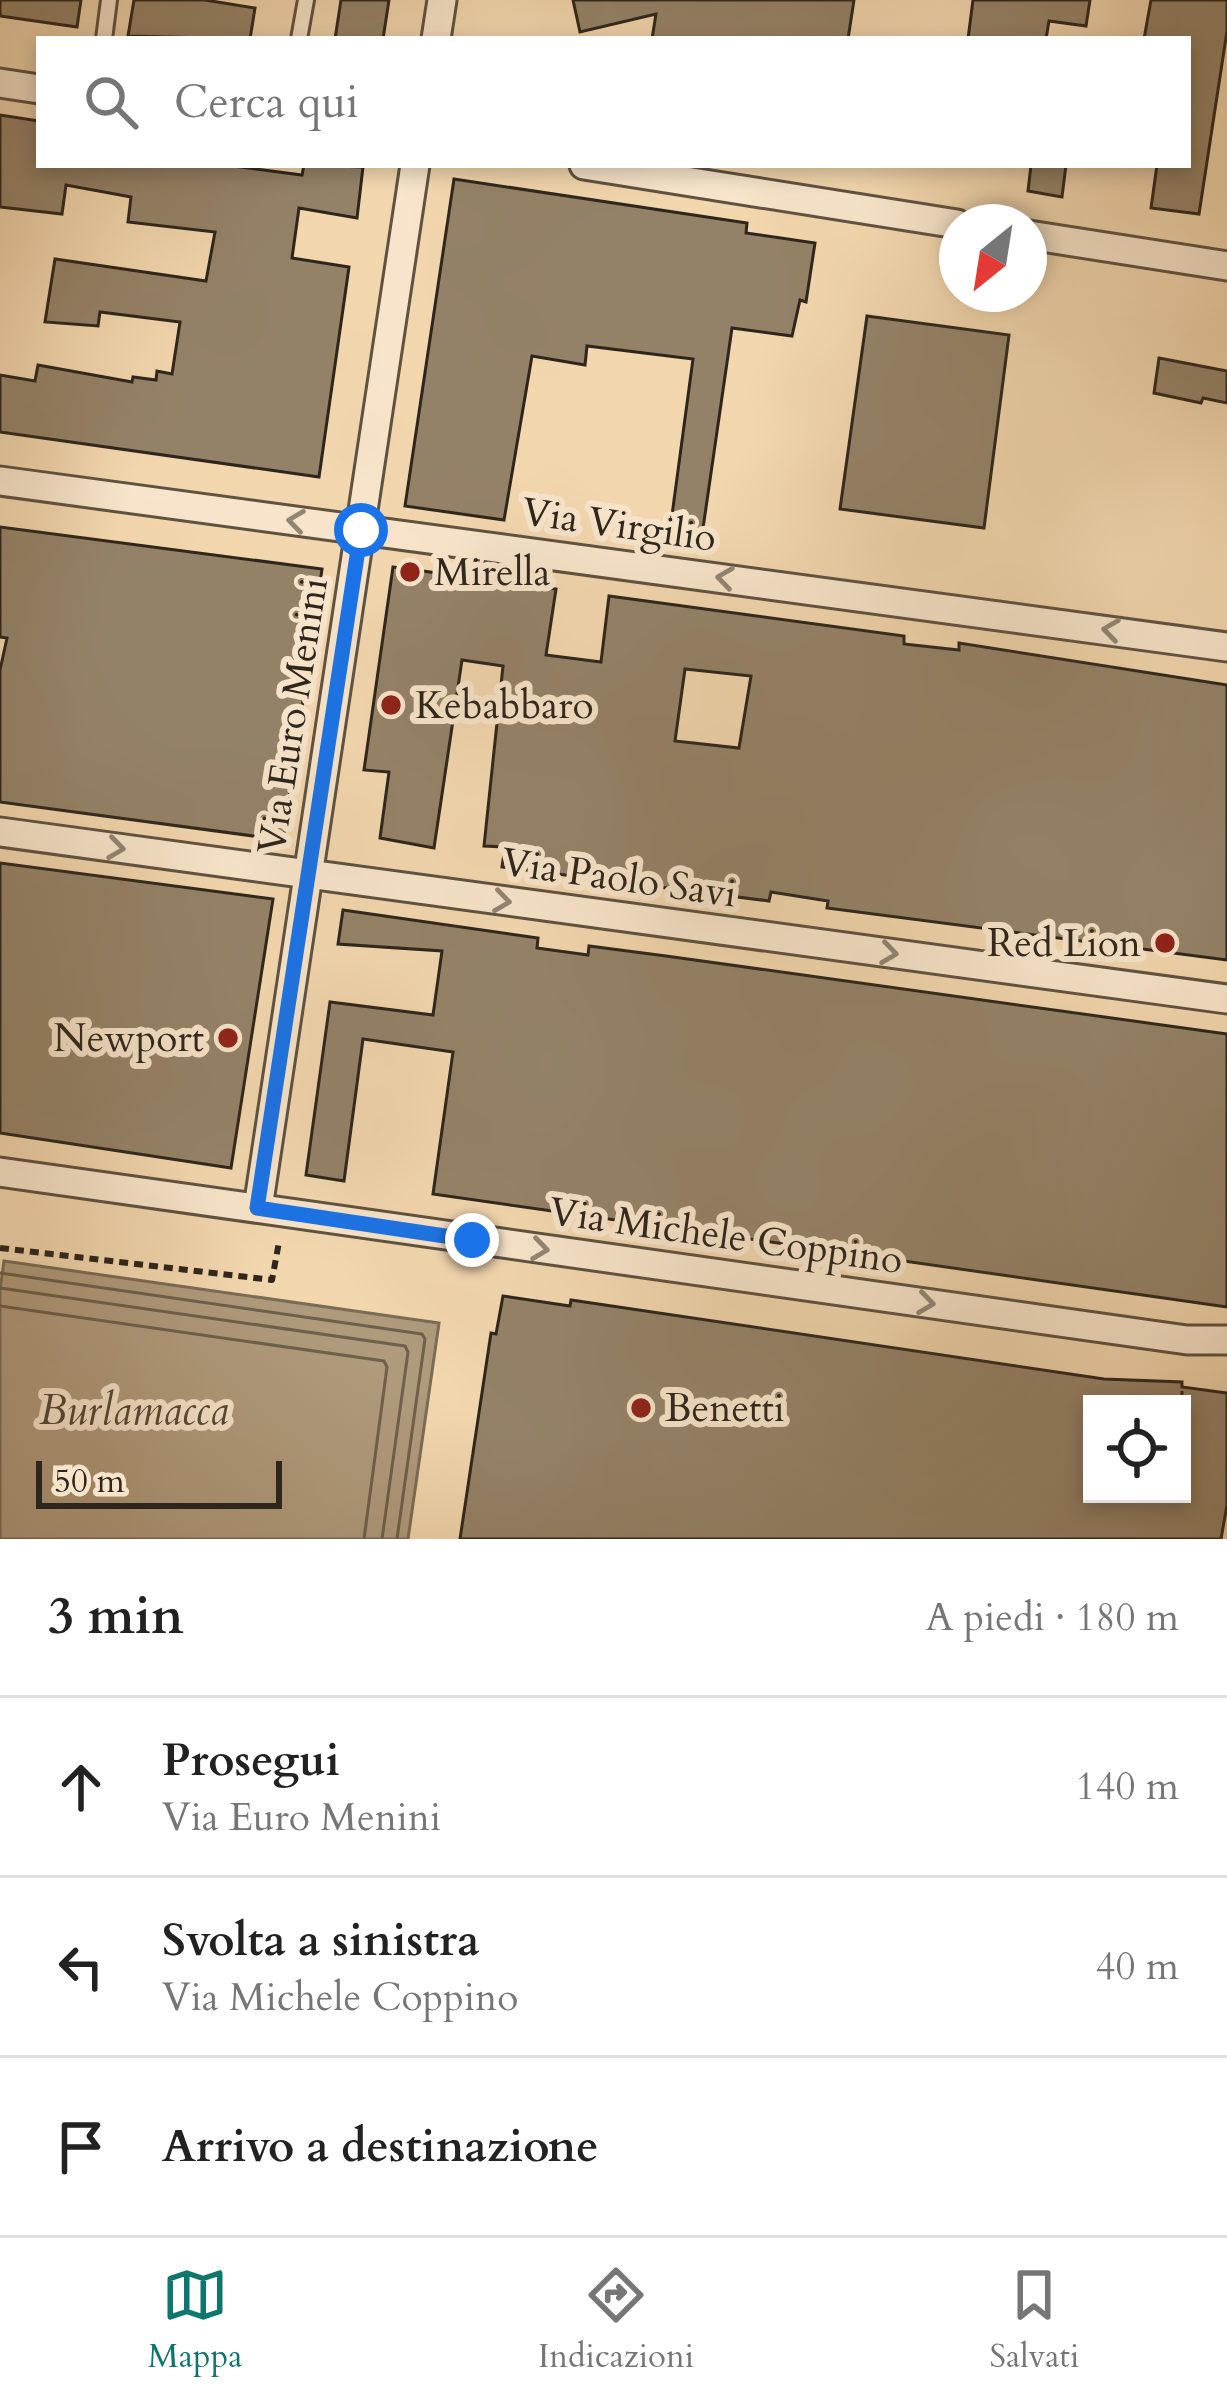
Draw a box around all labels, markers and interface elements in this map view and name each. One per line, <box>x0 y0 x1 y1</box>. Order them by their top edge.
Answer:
search box <box>36 36 1191 168</box>
icon: search <box>78 69 144 135</box>
text: Cerca qui <box>174 72 359 133</box>
north arrow <box>939 204 1047 312</box>
street label: Via Virgilio <box>518 485 720 565</box>
route start <box>334 503 388 557</box>
one-way arrow <box>287 509 306 535</box>
place label: Mirella <box>434 546 550 599</box>
marker: Mirella <box>397 559 423 585</box>
one-way arrow <box>715 566 734 592</box>
street label: Via Euro Menini <box>245 574 341 858</box>
one-way arrow <box>1101 618 1121 644</box>
place label: Kebabbaro <box>415 679 594 732</box>
marker: Kebabbaro <box>378 692 404 718</box>
one-way arrow <box>106 834 126 860</box>
street label: Via Paolo Savi <box>498 835 740 921</box>
one-way arrow <box>492 888 512 914</box>
place label: Red Lion <box>987 917 1141 970</box>
marker: Red Lion <box>1152 930 1178 956</box>
one-way arrow <box>879 939 899 965</box>
place label: Newport <box>53 1012 204 1065</box>
marker: Newport <box>215 1025 241 1051</box>
street label: Via Michele Coppino <box>546 1185 906 1287</box>
route end <box>445 1213 499 1267</box>
one-way arrow <box>530 1235 549 1261</box>
one-way arrow <box>916 1289 936 1315</box>
water label: Burlamacca <box>39 1382 229 1439</box>
place label: Benetti <box>665 1382 785 1435</box>
marker: Benetti <box>628 1395 654 1421</box>
map controls <box>1083 1395 1191 1503</box>
button: locate <box>1083 1395 1191 1503</box>
scale bar <box>36 1455 282 1508</box>
text: 50 m <box>54 1459 125 1504</box>
text: 3 min <box>48 1582 184 1652</box>
text: A piedi · 180 m <box>925 1591 1179 1644</box>
text: Prosegui <box>162 1730 340 1791</box>
icon: ahead <box>48 1754 114 1820</box>
text: 140 m <box>1076 1760 1179 1813</box>
text: Via Euro Menini <box>162 1791 441 1844</box>
text: Svolta a sinistra <box>162 1910 480 1971</box>
icon: left <box>48 1934 114 2000</box>
text: 40 m <box>1096 1940 1179 1993</box>
text: Via Michele Coppino <box>162 1971 518 2024</box>
icon: arrive <box>48 2114 114 2180</box>
text: Arrivo a destinazione <box>162 2116 599 2177</box>
tab: Mappa <box>148 2262 242 2379</box>
tab: Indicazioni <box>538 2262 694 2379</box>
tab: Salvati <box>989 2262 1079 2379</box>

